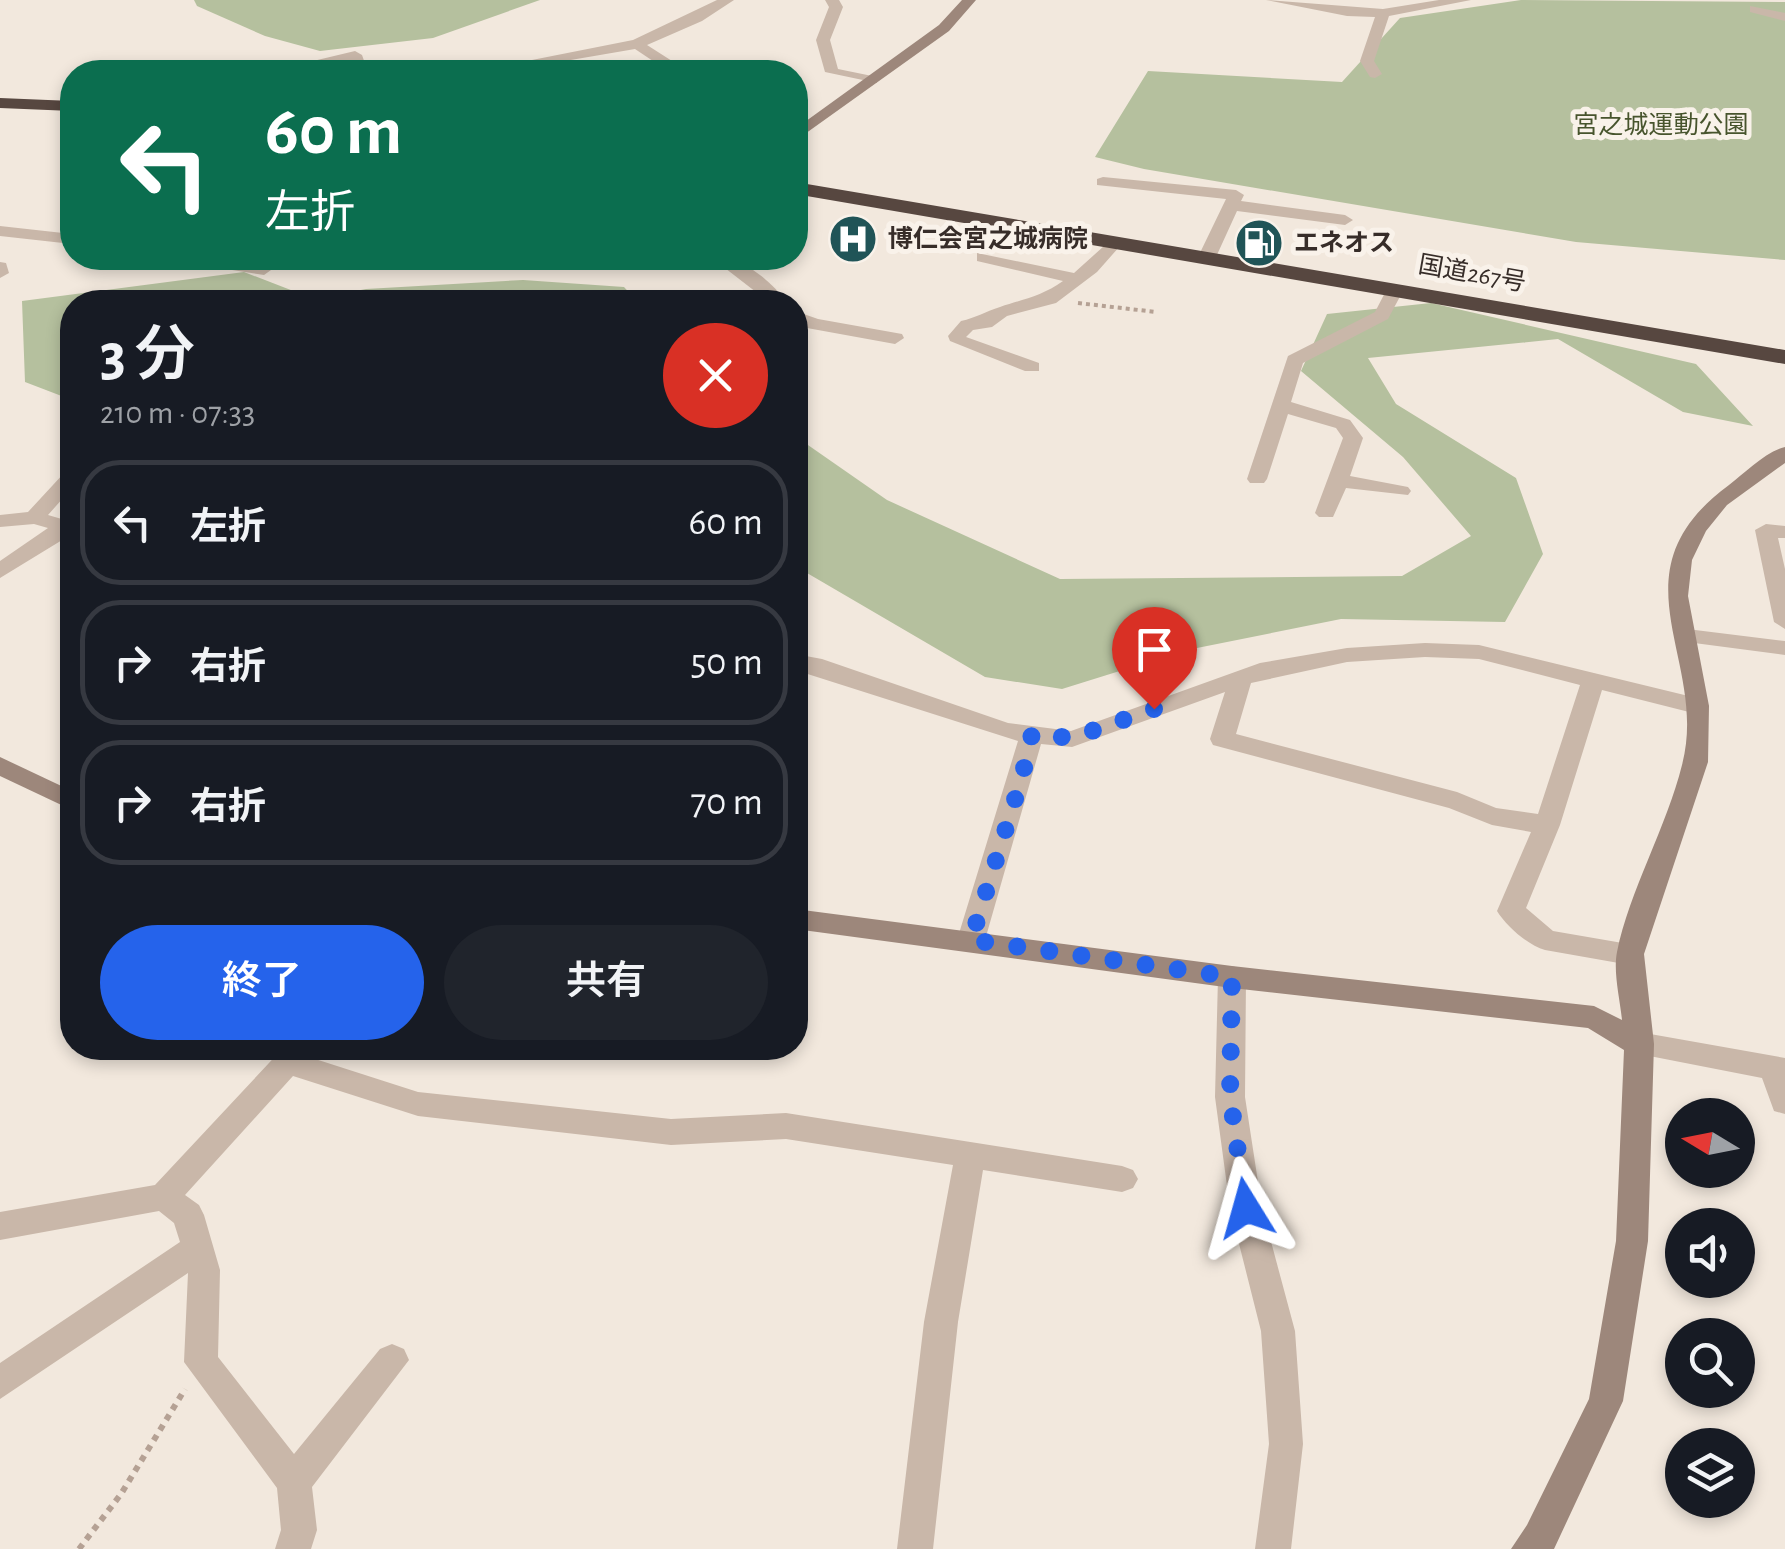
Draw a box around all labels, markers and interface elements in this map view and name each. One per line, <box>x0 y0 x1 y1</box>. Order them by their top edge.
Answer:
text: 60 m <box>265 97 402 167</box>
icon: left <box>100 100 230 230</box>
park label: 宮之城運動公園 <box>1573 111 1749 138</box>
text: 左折 <box>265 191 355 236</box>
hospital icon: 博仁会宮之城病院 <box>827 213 879 265</box>
fuel station icon: エネオス <box>1233 217 1285 269</box>
place label: 博仁会宮之城病院 <box>888 225 1088 252</box>
place label: エネオス <box>1294 230 1394 256</box>
street label: 国道267号 <box>1416 250 1528 296</box>
button: close <box>663 323 768 428</box>
text: 3 分 <box>100 326 195 386</box>
text: 210 m · 07:33 <box>100 397 255 429</box>
icon: left <box>105 495 160 550</box>
text: 60 m <box>688 504 763 542</box>
text: 左折 <box>190 509 266 547</box>
pin <box>1112 607 1197 710</box>
icon: arrive <box>1127 622 1182 677</box>
icon: right <box>105 635 160 690</box>
text: 50 m <box>690 644 763 682</box>
text: 右折 <box>190 649 266 687</box>
icon: right <box>105 775 160 830</box>
text: 70 m <box>690 784 763 822</box>
text: 右折 <box>190 789 266 827</box>
button: 終了 <box>100 925 424 1040</box>
button: 共有 <box>444 925 768 1040</box>
north arrow <box>1665 1098 1755 1188</box>
map controls <box>1665 1098 1755 1518</box>
position arrow <box>1194 1156 1298 1260</box>
button: sound <box>1665 1208 1755 1298</box>
button: search <box>1665 1318 1755 1408</box>
button: layers <box>1665 1428 1755 1518</box>

